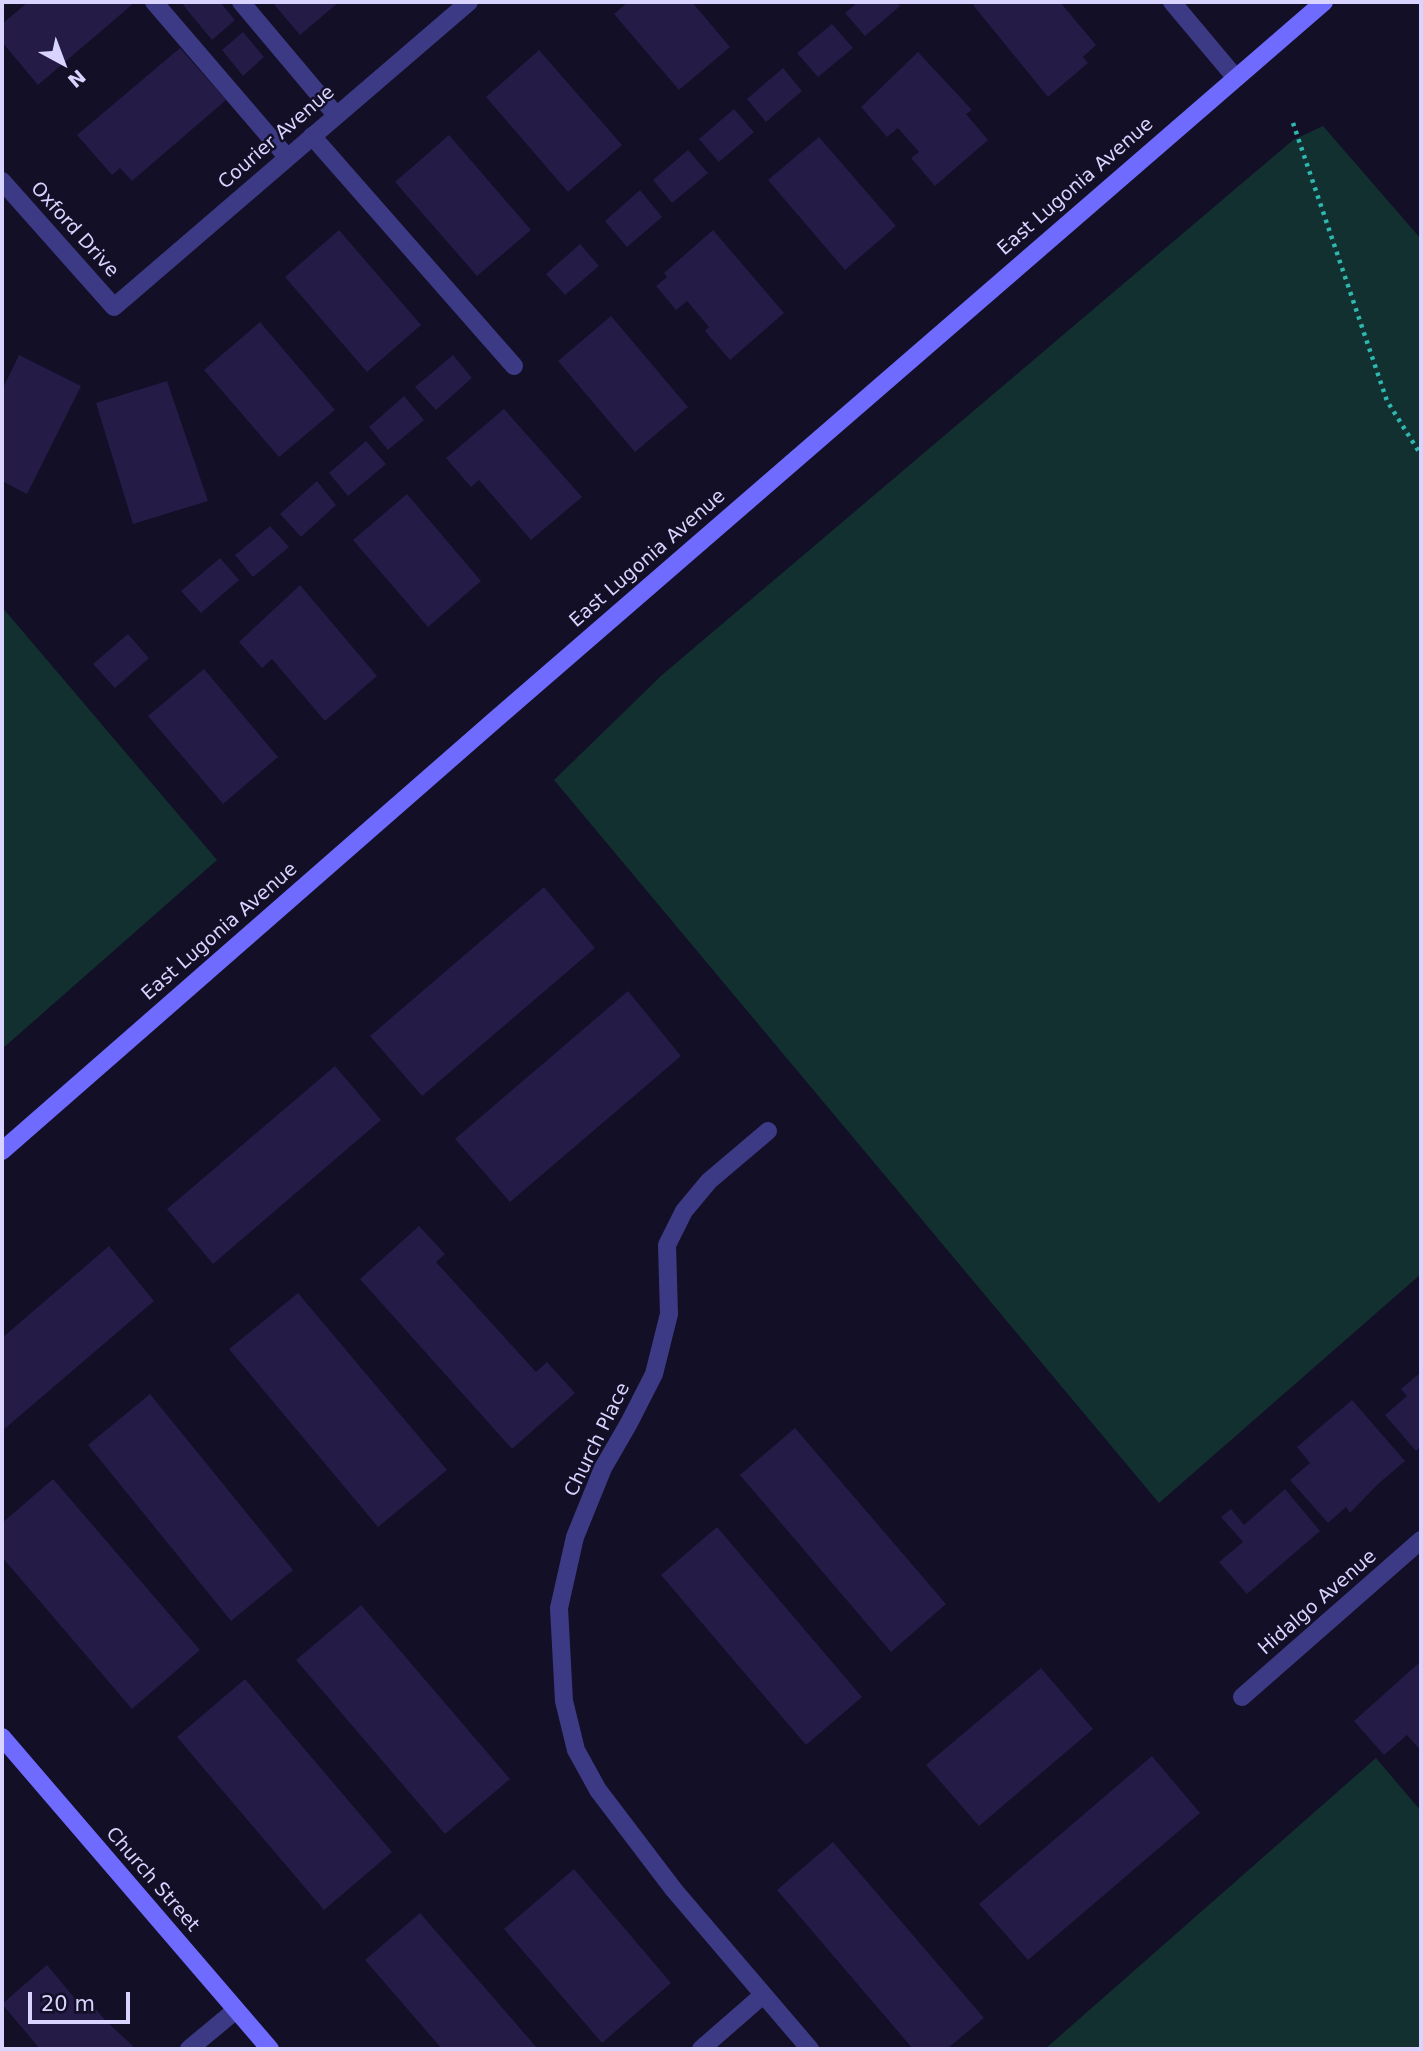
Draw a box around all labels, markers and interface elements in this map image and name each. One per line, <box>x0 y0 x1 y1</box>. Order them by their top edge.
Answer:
north arrow <box>28 28 98 98</box>
text: N <box>64 65 90 92</box>
street label: Courier Avenue <box>214 81 340 195</box>
street label: East Lugonia Avenue <box>994 113 1158 261</box>
street label: Oxford Drive <box>25 178 123 282</box>
street label: East Lugonia Avenue <box>566 485 730 633</box>
street label: East Lugonia Avenue <box>138 858 302 1006</box>
street label: Church Place <box>561 1379 635 1501</box>
street label: Hidalgo Avenue <box>1254 1546 1382 1660</box>
street label: Church Street <box>100 1823 204 1937</box>
scale bar <box>32 1978 133 2022</box>
text: 20 m <box>41 1992 95 2016</box>

